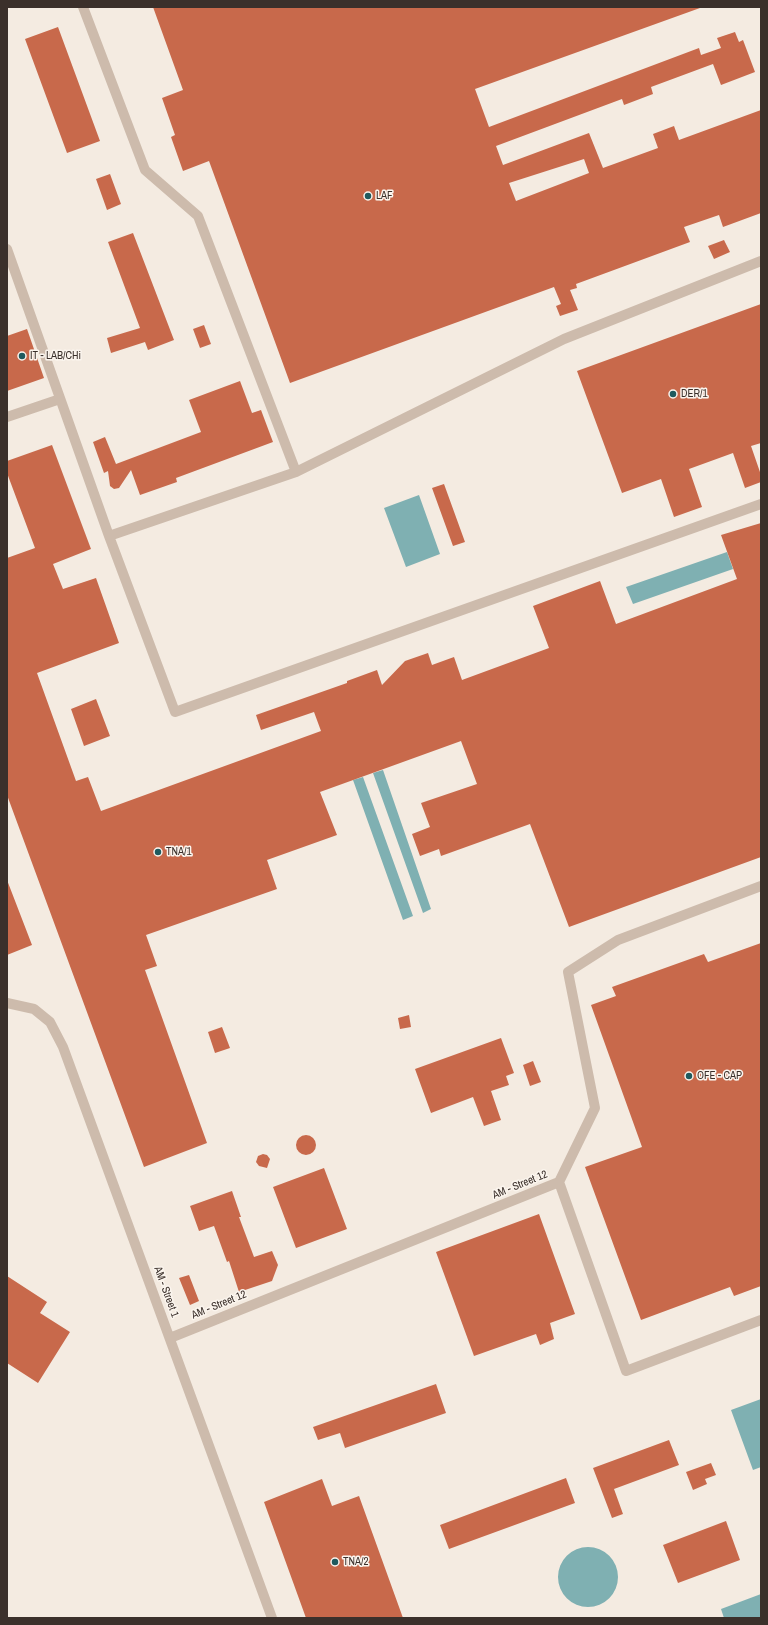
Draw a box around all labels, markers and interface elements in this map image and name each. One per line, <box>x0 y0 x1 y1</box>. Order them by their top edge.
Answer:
place label: LAF <box>376 189 393 203</box>
marker: LAF <box>363 191 373 201</box>
place label: IT - LAB/CHi <box>30 349 81 363</box>
marker: IT - LAB/CHi <box>17 351 27 361</box>
place label: DER/1 <box>681 387 708 401</box>
marker: DER/1 <box>668 389 678 399</box>
place label: TNA/1 <box>166 845 192 859</box>
marker: TNA/1 <box>153 847 163 857</box>
place label: OFE - CAP <box>697 1069 742 1083</box>
marker: OFE - CAP <box>684 1071 694 1081</box>
street label: AM - Street 12 <box>491 1168 549 1202</box>
street label: AM - Street 1 <box>151 1265 181 1319</box>
street label: AM - Street 12 <box>190 1288 248 1322</box>
place label: TNA/2 <box>343 1555 369 1569</box>
marker: TNA/2 <box>330 1557 340 1567</box>

